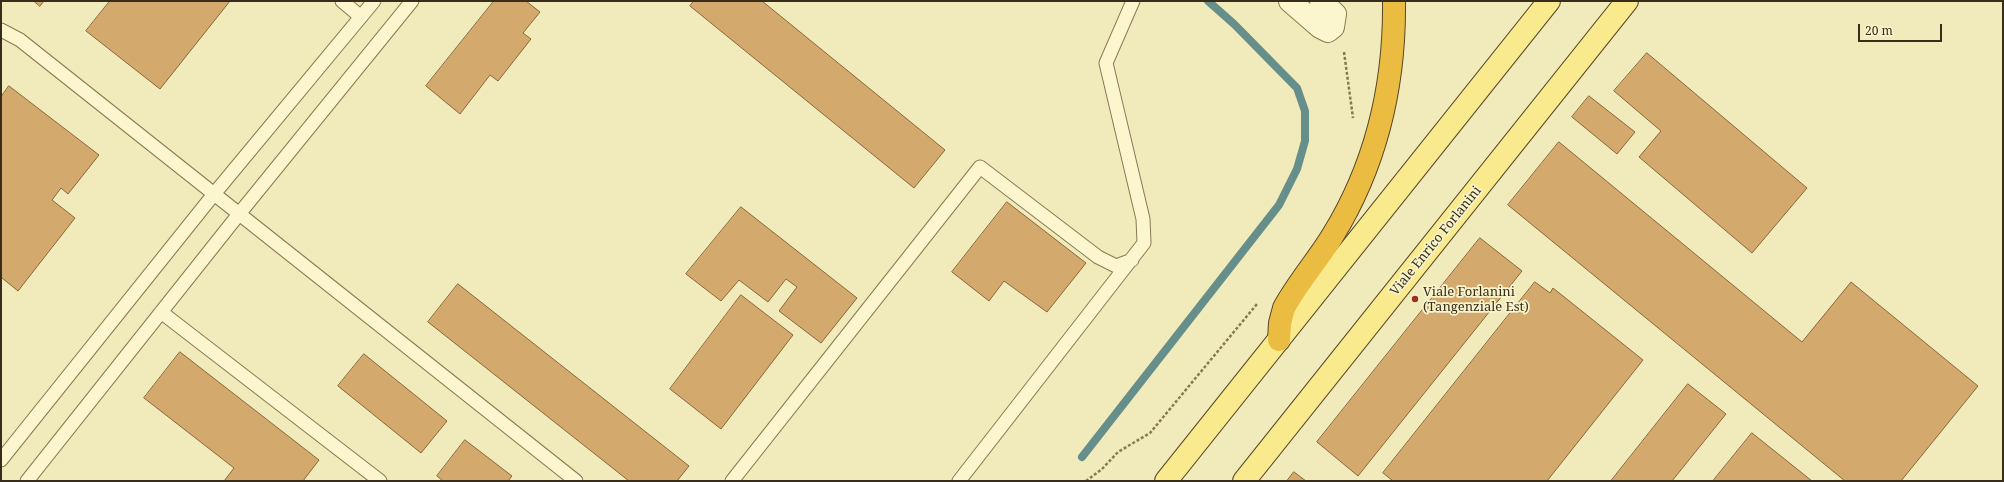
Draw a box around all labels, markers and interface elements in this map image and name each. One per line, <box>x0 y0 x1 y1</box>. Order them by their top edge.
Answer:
scale bar <box>1860 16 1944 42</box>
text: 20 m <box>1865 22 1893 39</box>
street label: Viale Enrico Forlanini <box>1387 183 1485 299</box>
place label: Viale Forlanini (Tangenziale Est) <box>1423 284 1529 315</box>
marker: Viale Forlanini (Tangenziale Est) <box>1410 294 1420 304</box>

